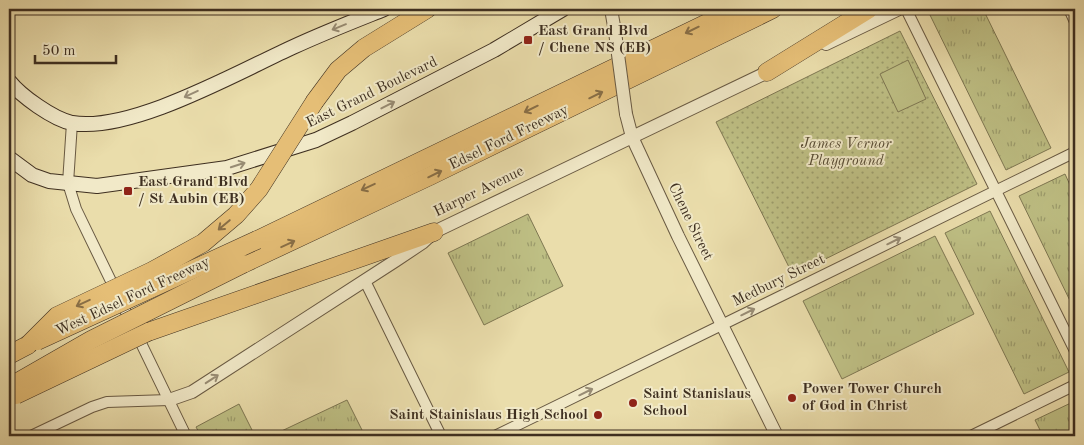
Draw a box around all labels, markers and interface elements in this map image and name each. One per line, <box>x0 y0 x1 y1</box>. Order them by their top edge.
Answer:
one-way arrow <box>332 23 347 33</box>
place label: East Grand Blvd / Chene NS (EB) <box>538 24 651 56</box>
one-way arrow <box>685 25 700 35</box>
scale bar <box>35 32 116 64</box>
marker: East Grand Blvd / Chene NS (EB) <box>522 34 534 46</box>
text: 50 m <box>42 44 76 59</box>
street label: East Grand Boulevard <box>304 55 440 131</box>
one-way arrow <box>184 89 199 99</box>
one-way arrow <box>588 90 603 99</box>
one-way arrow <box>380 100 395 109</box>
street label: Edsel Ford Freeway <box>447 103 571 173</box>
one-way arrow <box>524 105 539 115</box>
park label: James Vernor Playground <box>801 137 892 169</box>
one-way arrow <box>229 160 245 169</box>
street label: Harper Avenue <box>432 164 526 220</box>
one-way arrow <box>427 169 442 179</box>
place label: East Grand Blvd / St Aubin (EB) <box>138 175 248 207</box>
street label: Chene Street <box>665 181 715 263</box>
one-way arrow <box>361 182 376 192</box>
marker: East Grand Blvd / St Aubin (EB) <box>122 185 134 197</box>
one-way arrow <box>218 219 231 230</box>
one-way arrow <box>886 236 901 246</box>
one-way arrow <box>280 238 295 248</box>
street label: Medbury Street <box>730 252 828 310</box>
street label: West Edsel Ford Freeway <box>54 255 212 339</box>
one-way arrow <box>76 299 91 309</box>
one-way arrow <box>740 307 755 317</box>
one-way arrow <box>205 373 219 383</box>
place label: Power Tower Church of God in Christ <box>802 382 942 414</box>
one-way arrow <box>578 387 593 396</box>
place label: Saint Stanislaus School <box>643 387 751 419</box>
marker: Power Tower Church of God in Christ <box>786 392 798 404</box>
marker: Saint Stanislaus School <box>627 397 639 409</box>
place label: Saint Stainislaus High School <box>389 408 588 423</box>
marker: Saint Stainislaus High School <box>592 409 604 421</box>

